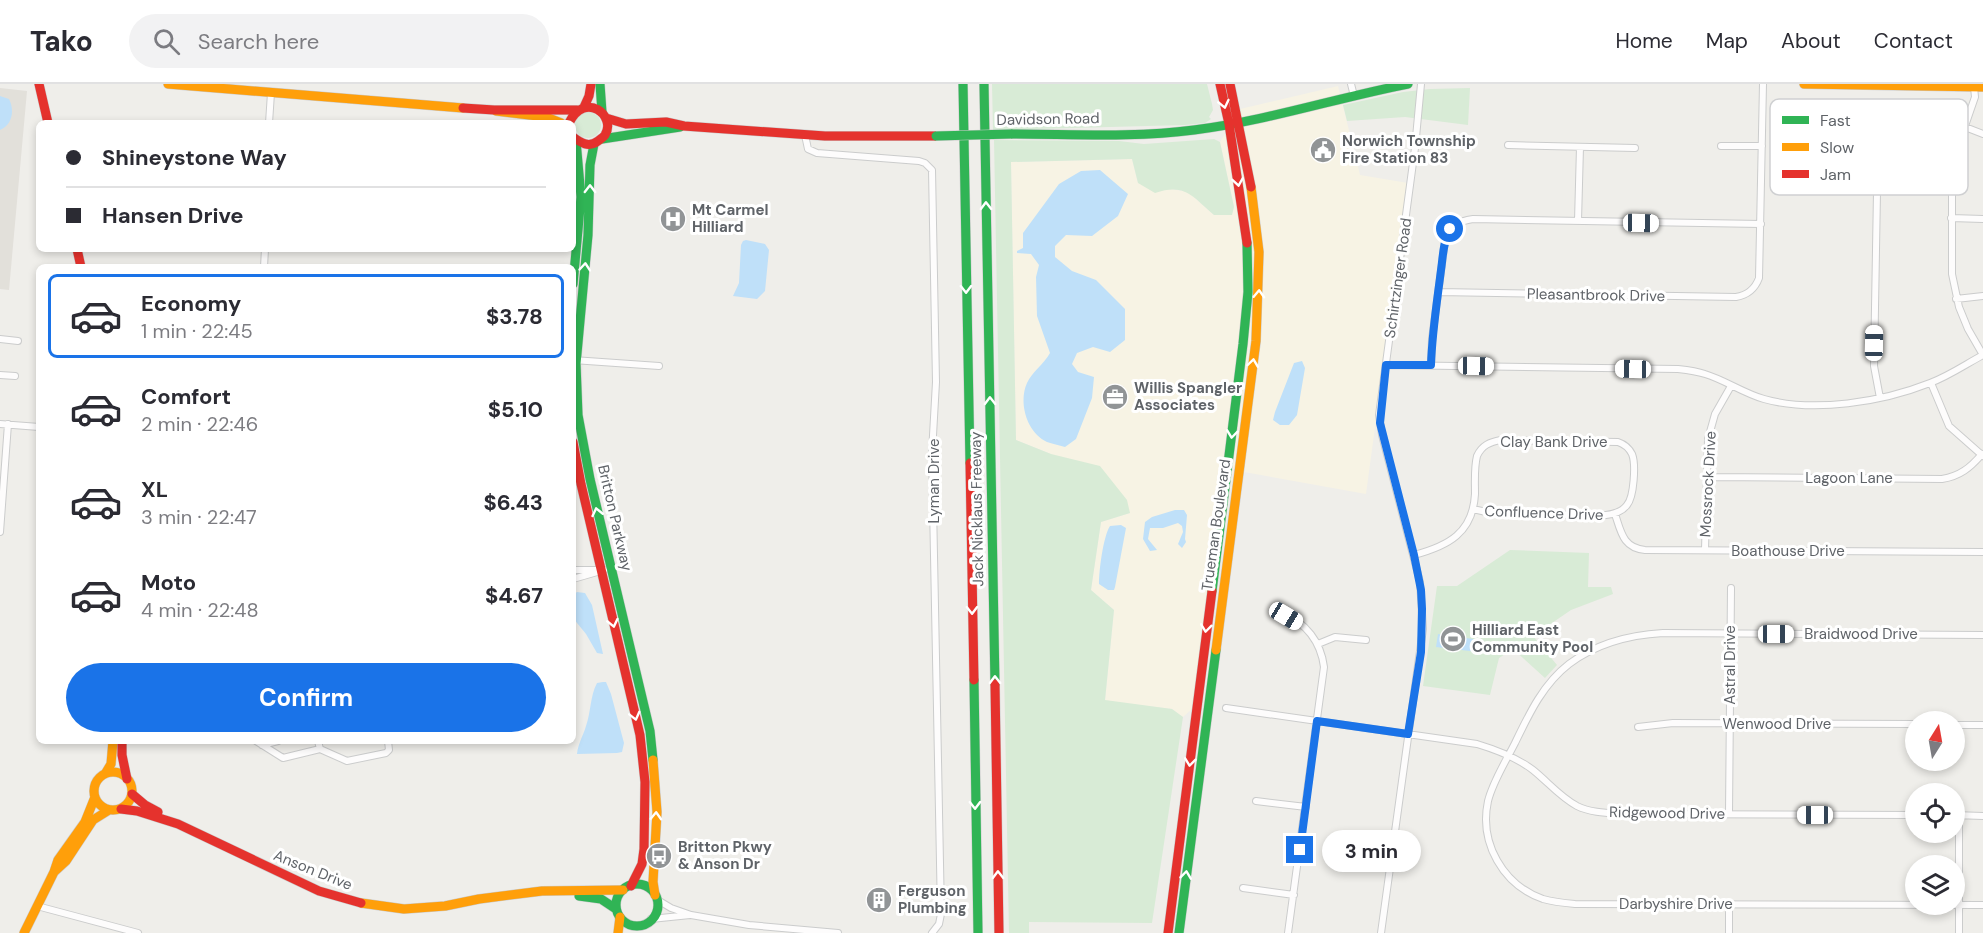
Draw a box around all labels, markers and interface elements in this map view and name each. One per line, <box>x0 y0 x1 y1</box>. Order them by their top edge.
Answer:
search box <box>129 14 549 68</box>
text: Tako <box>30 23 93 60</box>
icon: search <box>150 25 183 58</box>
text: Search here <box>198 27 319 56</box>
text: Home <box>1615 27 1673 55</box>
text: Map <box>1706 27 1748 55</box>
text: About <box>1781 27 1841 55</box>
text: Contact <box>1874 27 1953 55</box>
one-way arrow <box>1217 99 1230 109</box>
legend <box>1770 99 1968 195</box>
street label: Davidson Road <box>996 108 1100 130</box>
text: Fast <box>1820 110 1851 131</box>
place label: Norwich Township Fire Station 83 <box>1342 131 1476 168</box>
public building icon: Norwich Township Fire Station 83 <box>1308 135 1338 165</box>
text: Slow <box>1820 137 1854 158</box>
text: Shineystone Way <box>102 143 287 172</box>
text: Jam <box>1820 164 1851 185</box>
one-way arrow <box>1231 176 1244 186</box>
one-way arrow <box>584 185 596 194</box>
place label: Mt Carmel Hilliard <box>692 200 768 237</box>
text: Hansen Drive <box>102 201 244 230</box>
one-way arrow <box>980 201 992 210</box>
hospital icon: Mt Carmel Hilliard <box>658 204 688 234</box>
car <box>1623 214 1659 232</box>
route start <box>1436 215 1463 242</box>
street label: Schirtzinger Road <box>1380 217 1416 339</box>
one-way arrow <box>578 262 591 271</box>
street label: Pleasantbrook Drive <box>1527 284 1665 306</box>
one-way arrow <box>960 285 972 294</box>
icon: car <box>69 289 123 343</box>
text: Economy <box>141 289 241 318</box>
one-way arrow <box>1252 290 1265 299</box>
text: $3.78 <box>486 302 543 331</box>
text: 1 min · 22:45 <box>141 318 253 344</box>
car <box>1865 325 1883 361</box>
car <box>1458 357 1494 375</box>
one-way arrow <box>1246 359 1258 368</box>
car <box>1615 360 1651 378</box>
place label: Willis Spangler Associates <box>1134 378 1242 415</box>
icon: car <box>69 382 123 436</box>
text: Comfort <box>141 382 231 411</box>
office icon: Willis Spangler Associates <box>1100 382 1130 412</box>
text: $5.10 <box>488 395 543 424</box>
one-way arrow <box>983 396 996 405</box>
text: 2 min · 22:46 <box>141 411 258 437</box>
one-way arrow <box>1226 430 1239 439</box>
street label: Mossrock Drive <box>1695 430 1721 538</box>
street label: Jack Nicklaus Freeway <box>966 431 988 587</box>
street label: Clay Bank Drive <box>1500 432 1608 452</box>
street label: Lyman Drive <box>924 439 944 523</box>
street label: Trueman Boulevard <box>1197 458 1235 592</box>
street label: Britton Parkway <box>593 463 637 574</box>
street label: Lagoon Lane <box>1805 468 1893 488</box>
icon: car <box>69 475 123 529</box>
text: XL <box>141 475 168 504</box>
text: $6.43 <box>483 488 543 517</box>
street label: Confluence Drive <box>1484 501 1604 525</box>
text: 3 min · 22:47 <box>141 504 257 530</box>
one-way arrow <box>592 507 605 517</box>
street label: Boathouse Drive <box>1731 541 1845 561</box>
icon: car <box>69 568 123 622</box>
text: Moto <box>141 568 196 597</box>
text: $4.67 <box>485 581 543 610</box>
text: 4 min · 22:48 <box>141 597 259 623</box>
car <box>1266 599 1306 633</box>
one-way arrow <box>966 606 978 615</box>
one-way arrow <box>605 618 618 628</box>
place label: Hilliard East Community Pool <box>1472 620 1593 657</box>
one-way arrow <box>1201 623 1213 632</box>
sports icon: Hilliard East Community Pool <box>1438 624 1468 654</box>
street label: Braidwood Drive <box>1804 624 1918 644</box>
street label: Astral Drive <box>1720 625 1740 705</box>
car <box>1758 625 1794 643</box>
button: Confirm <box>66 663 546 732</box>
one-way arrow <box>988 675 1001 684</box>
one-way arrow <box>628 710 640 721</box>
north arrow <box>1905 711 1965 771</box>
map controls <box>1905 711 1965 915</box>
street label: Wenwood Drive <box>1723 714 1831 734</box>
one-way arrow <box>1184 758 1196 767</box>
button: locate <box>1905 783 1965 843</box>
one-way arrow <box>969 801 982 810</box>
street label: Ridgewood Drive <box>1609 802 1725 824</box>
car <box>1797 806 1833 824</box>
one-way arrow <box>650 811 662 820</box>
callout: 3 min <box>1321 829 1420 871</box>
route end <box>1286 836 1313 863</box>
place label: Britton Pkwy & Anson Dr <box>678 837 772 874</box>
text: 3 min <box>1345 838 1398 864</box>
bus stop icon: Britton Pkwy & Anson Dr <box>644 841 674 871</box>
street label: Anson Drive <box>271 845 355 895</box>
button: layers <box>1905 855 1965 915</box>
one-way arrow <box>992 870 1004 879</box>
one-way arrow <box>1180 870 1192 880</box>
place label: Ferguson Plumbing <box>898 881 967 918</box>
building icon: Ferguson Plumbing <box>864 885 894 915</box>
street label: Darbyshire Drive <box>1619 894 1733 914</box>

